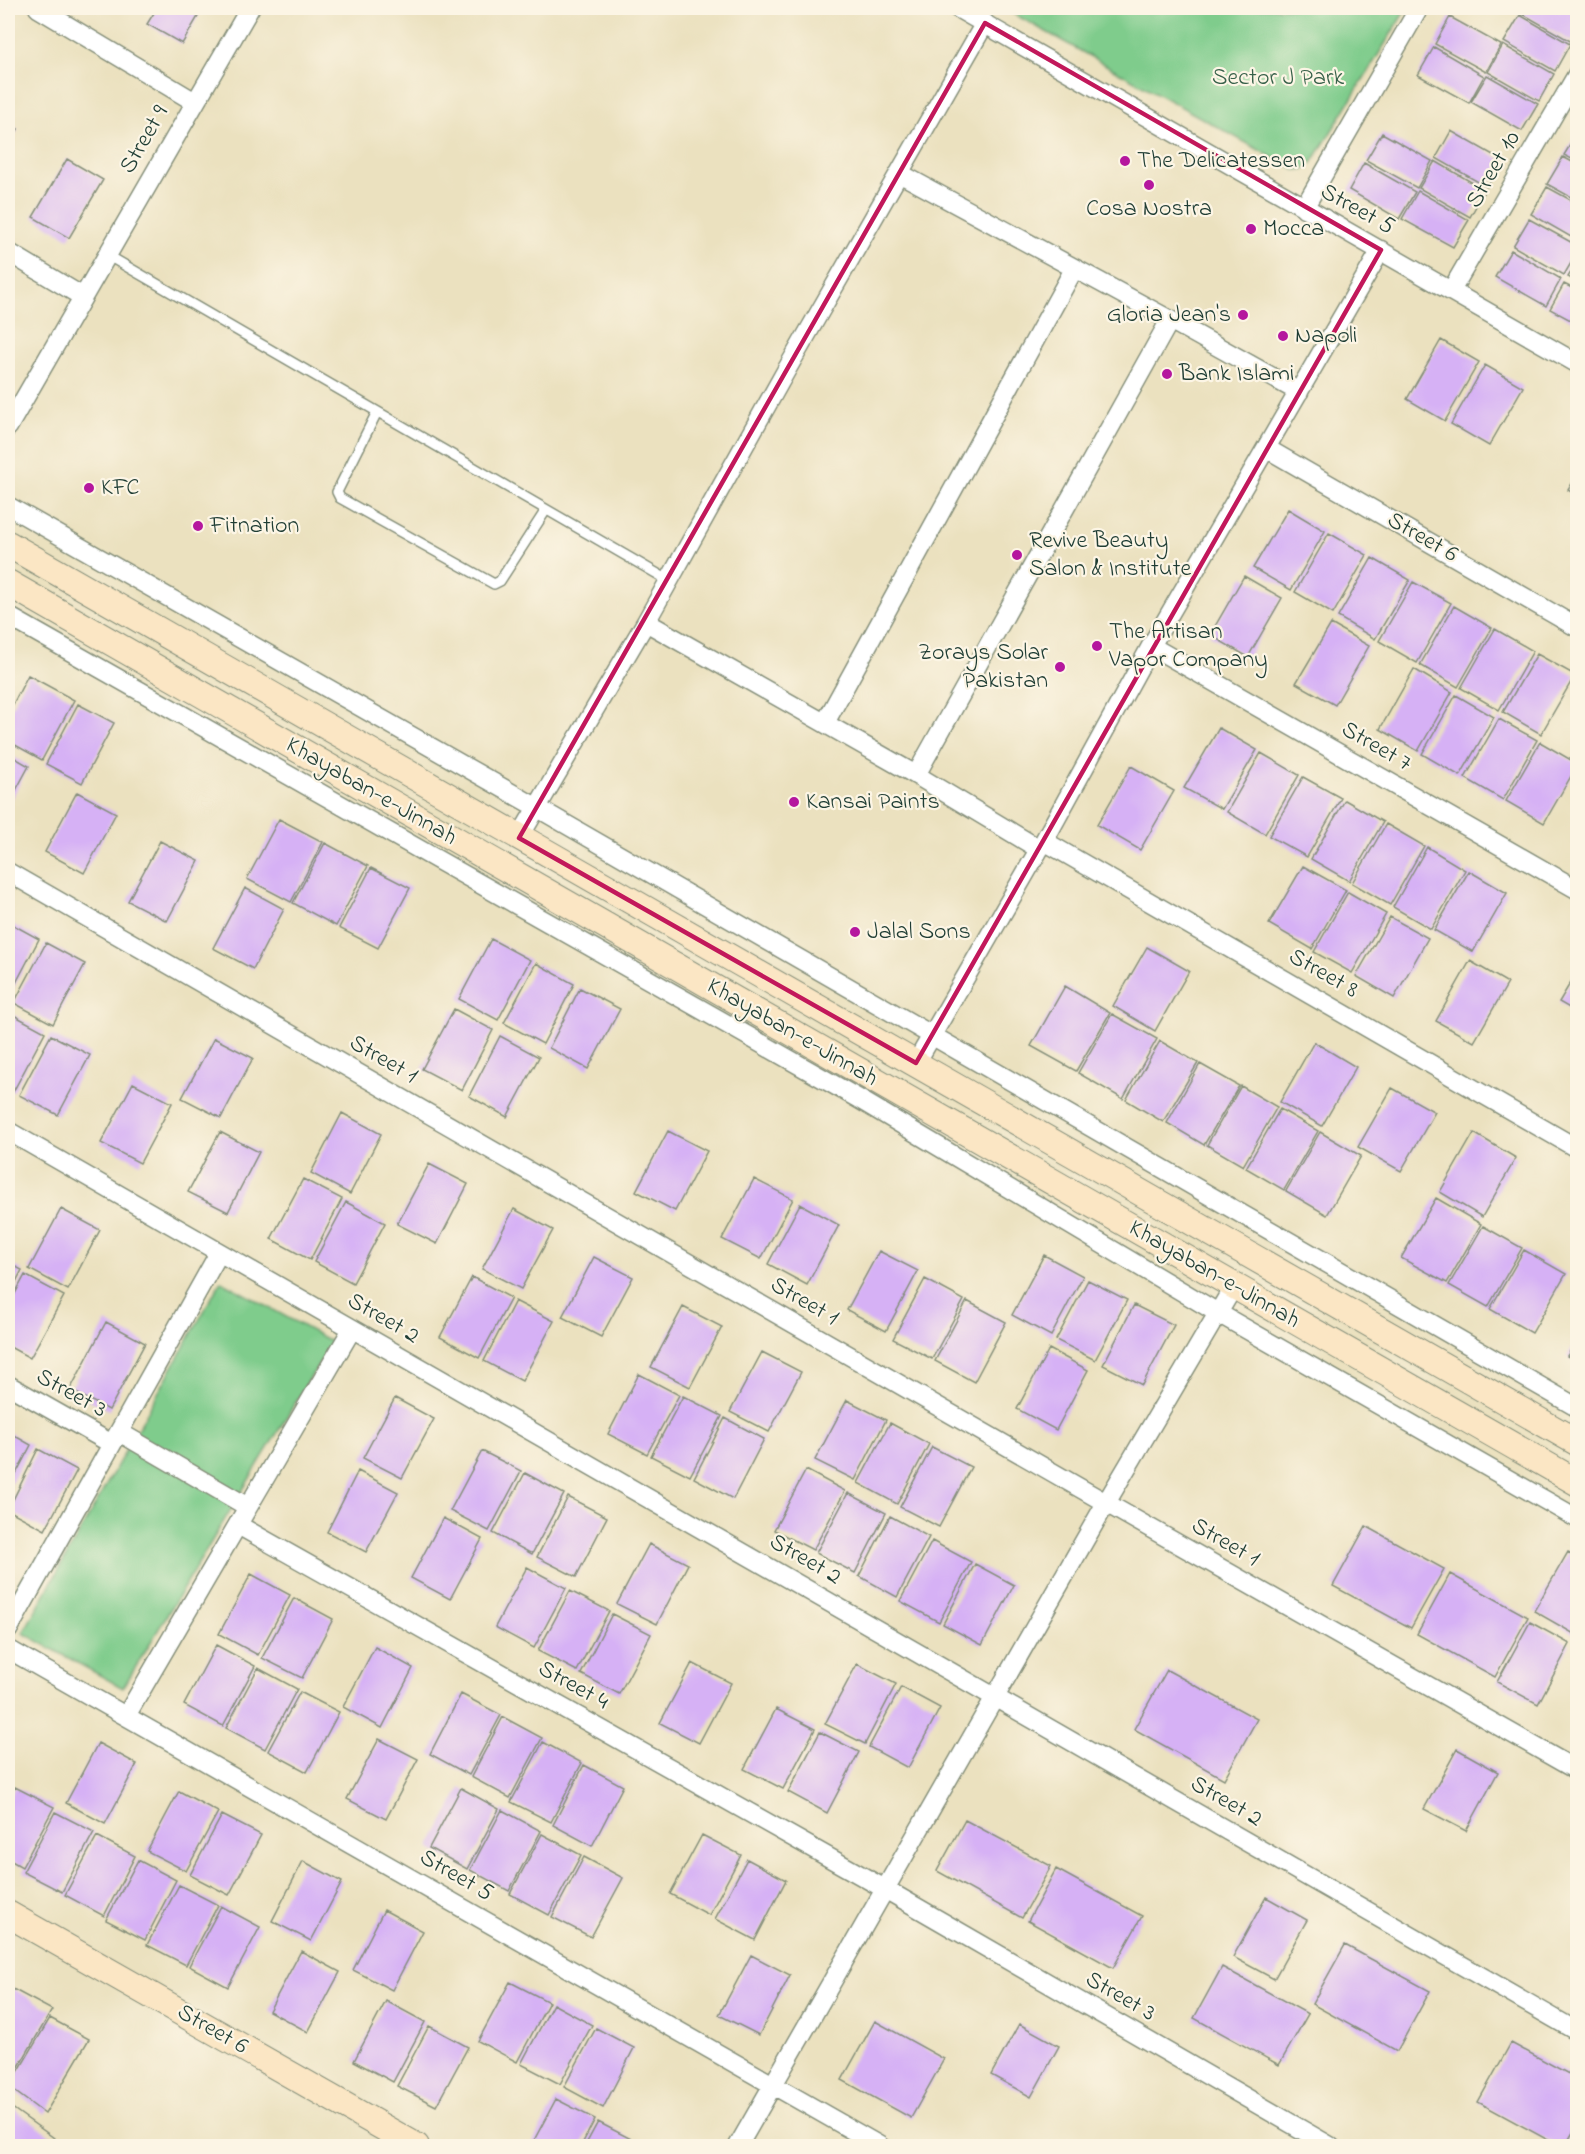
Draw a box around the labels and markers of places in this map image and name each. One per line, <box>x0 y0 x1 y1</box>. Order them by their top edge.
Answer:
place label: The Delicatessen <box>1137 144 1305 179</box>
marker: The Delicatessen <box>1118 154 1132 168</box>
marker: Cosa Nostra <box>1142 178 1156 192</box>
place label: Cosa Nostra <box>1086 192 1212 227</box>
place label: Mocca <box>1263 212 1324 247</box>
marker: Mocca <box>1244 222 1258 236</box>
place label: Gloria Jean's <box>1107 298 1231 333</box>
marker: Gloria Jean's <box>1236 308 1250 322</box>
place label: Napoli <box>1295 319 1357 354</box>
marker: Napoli <box>1276 329 1290 343</box>
place label: Bank Islami <box>1178 357 1294 392</box>
marker: Bank Islami <box>1160 367 1174 381</box>
place label: KFC <box>101 471 139 506</box>
marker: KFC <box>82 481 96 495</box>
place label: Fitnation <box>209 509 299 544</box>
marker: Fitnation <box>191 519 205 533</box>
place label: Revive Beauty Salon & Institute <box>1029 524 1192 587</box>
marker: Revive Beauty Salon & Institute <box>1010 548 1024 562</box>
place label: The Artisan Vapor Company <box>1108 615 1268 679</box>
place label: Zorays Solar Pakistan <box>918 636 1049 699</box>
marker: The Artisan Vapor Company <box>1090 639 1104 653</box>
marker: Zorays Solar Pakistan <box>1053 660 1067 674</box>
place label: Kansai Paints <box>806 785 940 820</box>
marker: Kansai Paints <box>787 795 801 809</box>
place label: Jalal Sons <box>867 915 971 950</box>
marker: Jalal Sons <box>848 925 862 939</box>

